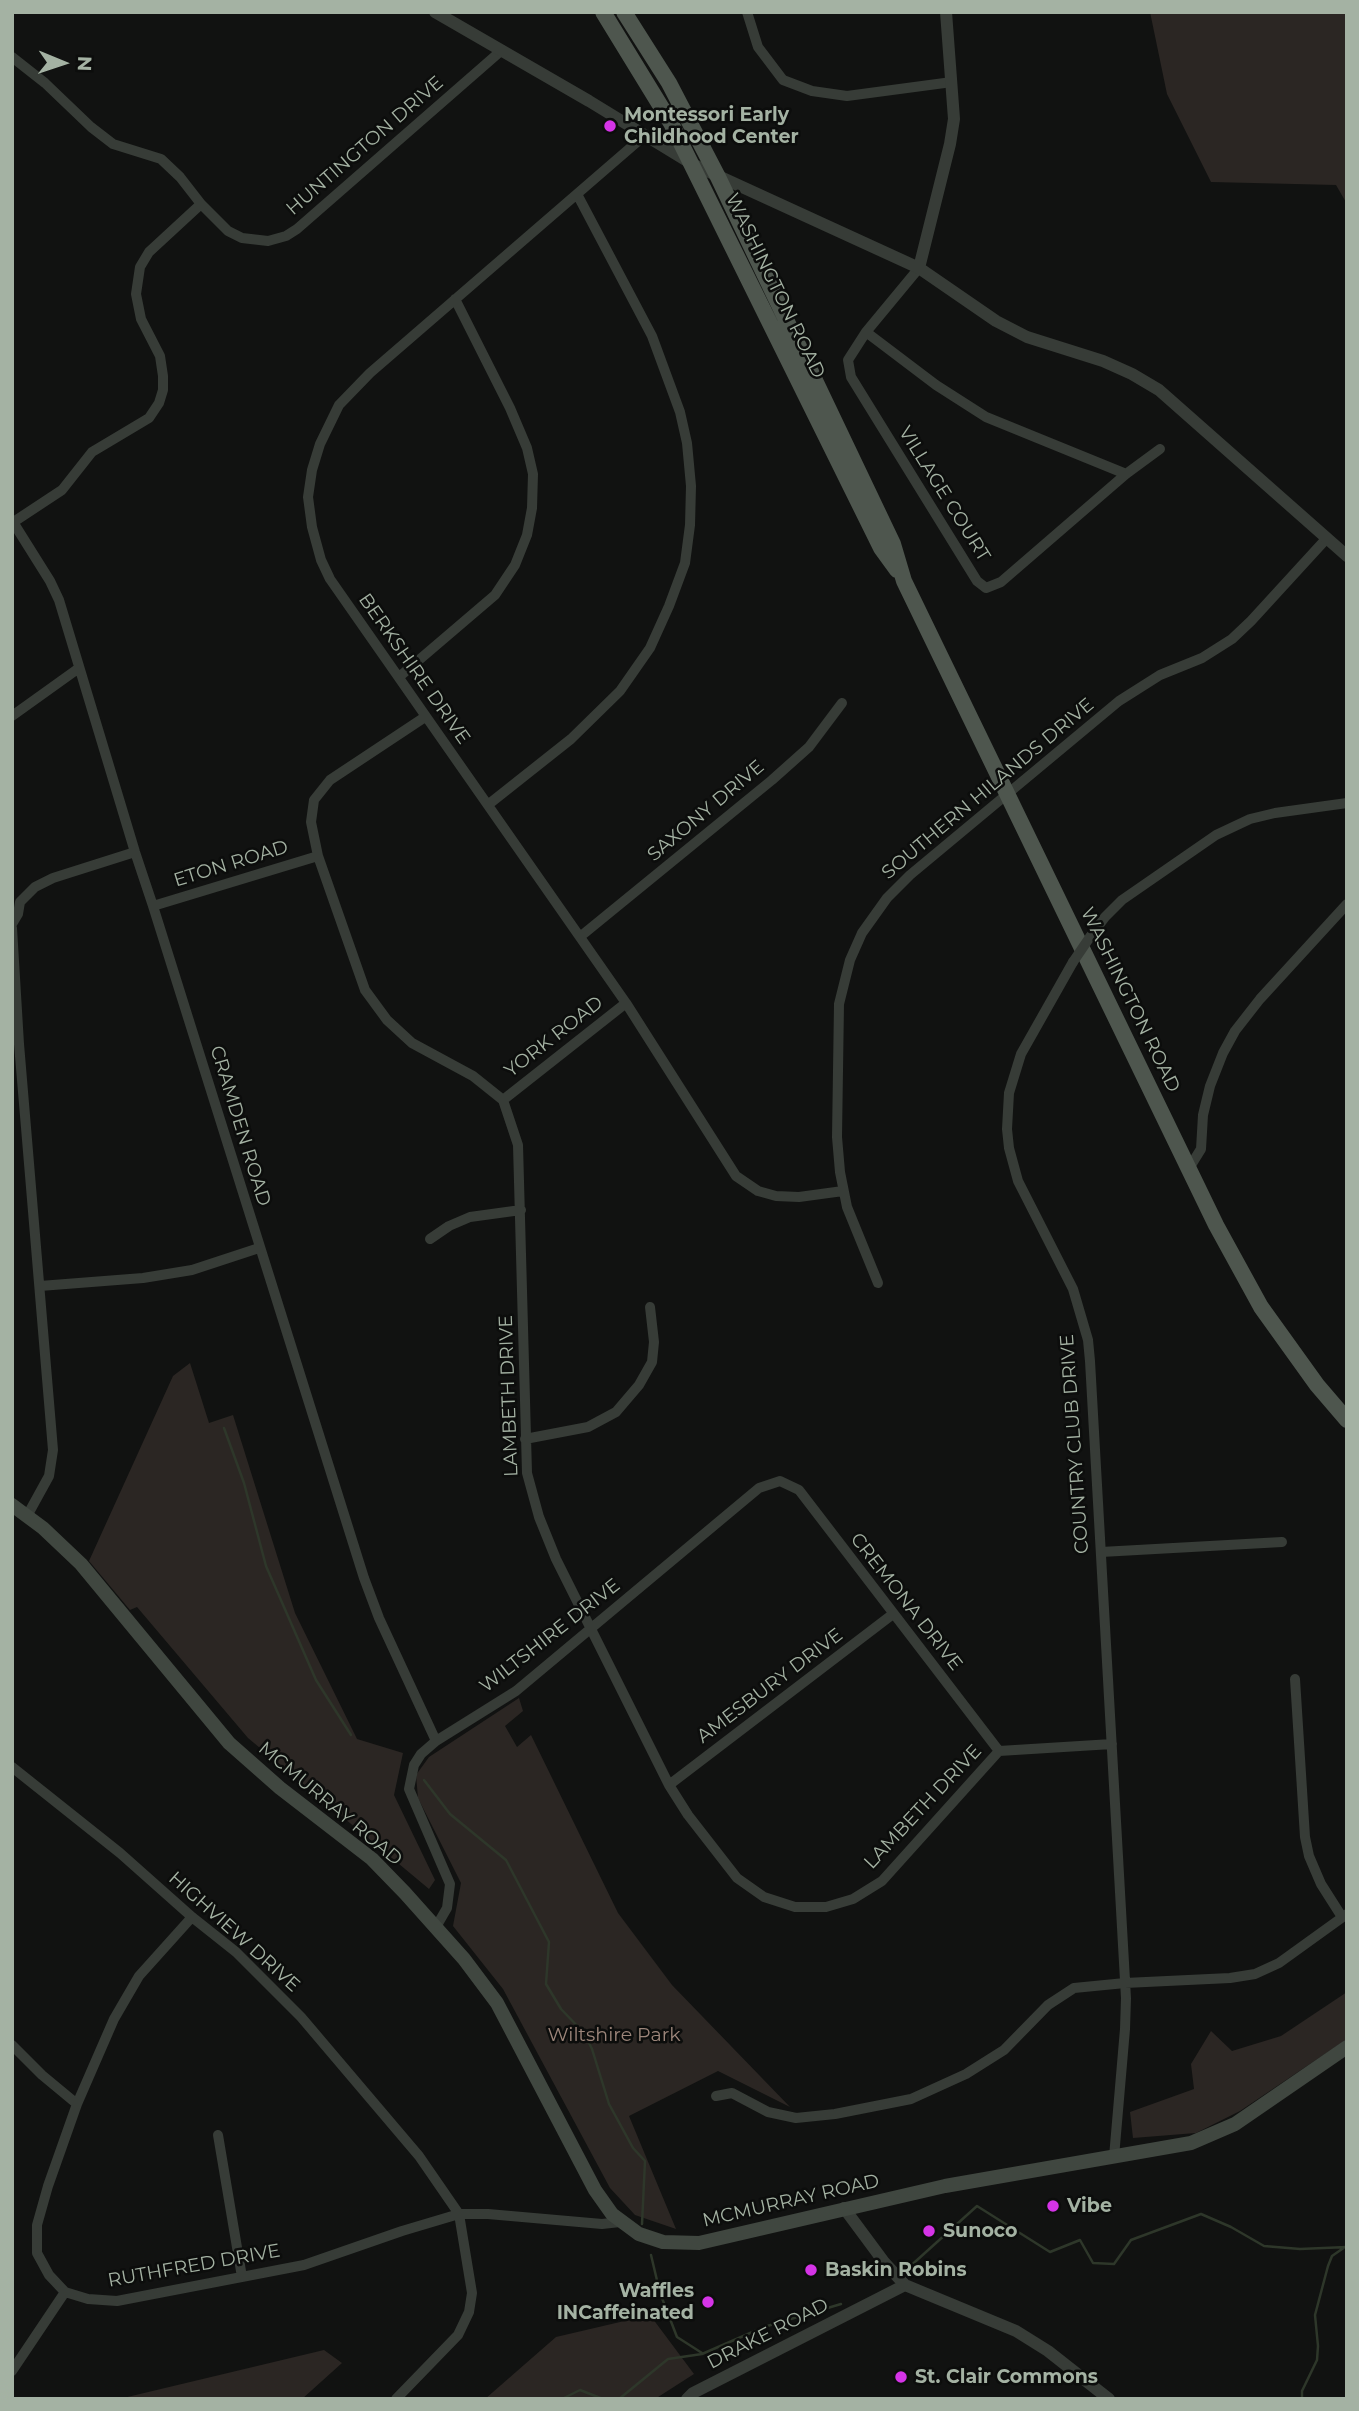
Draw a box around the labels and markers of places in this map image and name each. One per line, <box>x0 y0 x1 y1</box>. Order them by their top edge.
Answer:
place label: Montessori Early Childhood Center <box>624 104 799 148</box>
marker: Montessori Early Childhood Center <box>602 118 618 134</box>
place label: Vibe <box>1067 2195 1112 2217</box>
marker: Vibe <box>1045 2198 1061 2214</box>
place label: Sunoco <box>943 2220 1017 2242</box>
marker: Sunoco <box>921 2223 937 2239</box>
place label: Baskin Robins <box>825 2259 966 2281</box>
marker: Baskin Robins <box>803 2262 819 2278</box>
place label: Waffles INCaffeinated <box>557 2280 694 2324</box>
marker: Waffles INCaffeinated <box>700 2294 716 2310</box>
place label: St. Clair Commons <box>915 2366 1098 2388</box>
marker: St. Clair Commons <box>893 2369 909 2385</box>

